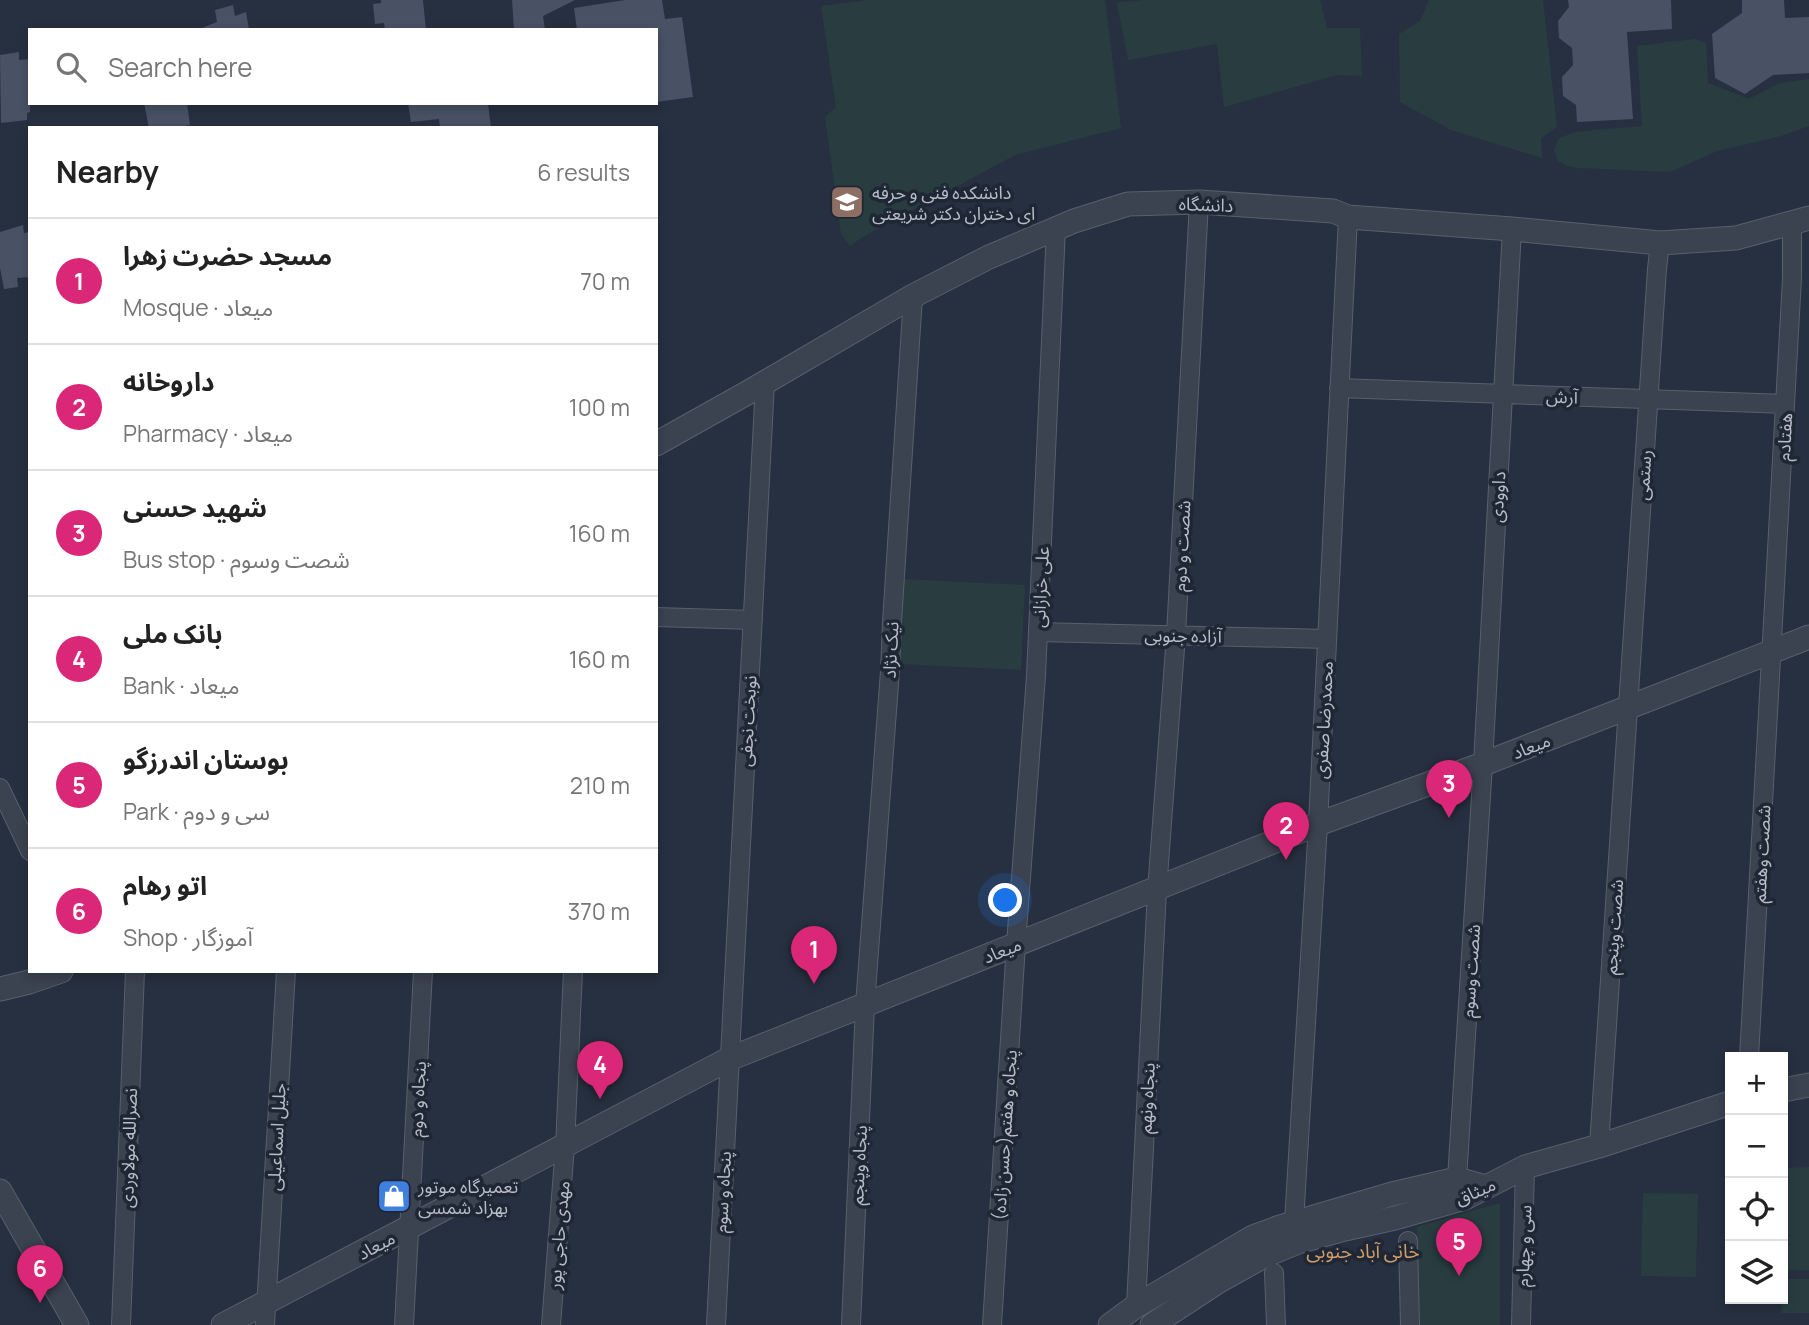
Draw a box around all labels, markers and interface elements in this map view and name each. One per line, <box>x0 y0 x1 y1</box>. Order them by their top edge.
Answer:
search box <box>28 28 658 105</box>
icon: search <box>52 48 90 86</box>
text: Search here <box>108 49 253 85</box>
text: Nearby <box>56 151 159 192</box>
text: 6 results <box>537 156 630 188</box>
place label: دانشکده فنی و حرفه ای دختران دکتر شریعتی <box>872 180 1035 225</box>
school or university icon: دانشکده فنی و حرفه ای دختران دکتر شریعتی <box>828 183 866 221</box>
street label: دانشگاه <box>1178 191 1234 217</box>
text: مسجد حضرت زهرا <box>123 237 332 273</box>
text: 1 <box>74 265 84 297</box>
text: 70 m <box>580 265 630 297</box>
text: Mosque · میعاد <box>123 291 273 323</box>
text: داروخانه <box>123 363 214 399</box>
street label: آرش <box>1546 383 1579 409</box>
text: 2 <box>72 391 86 423</box>
text: 100 m <box>569 391 630 423</box>
street label: هفتادم <box>1771 412 1800 462</box>
text: Pharmacy · میعاد <box>123 417 293 449</box>
street label: رستمی <box>1629 449 1657 501</box>
street label: داوودی <box>1484 471 1510 523</box>
text: شهید حسنی <box>123 489 267 525</box>
street label: شصت و دوم <box>1167 500 1198 592</box>
text: 3 <box>72 517 86 549</box>
text: 160 m <box>569 517 630 549</box>
text: Bus stop · شصت وسوم <box>123 543 350 575</box>
street label: علی خرازانی <box>1026 546 1054 628</box>
text: بانک ملی <box>123 615 223 651</box>
street label: نیک نژاد <box>877 621 903 679</box>
street label: آزاده جنوبی <box>1144 622 1223 648</box>
text: 4 <box>72 643 86 675</box>
text: 160 m <box>569 643 630 675</box>
street label: محمدرضا صفری <box>1308 660 1338 780</box>
text: Bank · میعاد <box>123 669 240 701</box>
street label: نوبخت نجفی <box>733 675 761 767</box>
street label: میعاد <box>1508 728 1554 764</box>
text: بوستان اندرزگو <box>123 741 289 777</box>
pin: 3 <box>1426 760 1472 818</box>
text: 5 <box>72 769 86 801</box>
text: 210 m <box>570 769 630 801</box>
text: Park · سی و دوم <box>123 795 270 827</box>
pin: 2 <box>1263 802 1309 860</box>
street label: شصت وهفتم <box>1746 804 1778 904</box>
text: اتو رهام <box>123 867 207 903</box>
street label: شصت وپنجم <box>1598 878 1630 976</box>
your location <box>988 883 1022 917</box>
text: 6 <box>72 895 86 927</box>
text: 370 m <box>568 895 630 927</box>
text: Shop · آموزگار <box>123 921 253 953</box>
street label: شصت وسوم <box>1455 923 1488 1019</box>
pin: 1 <box>791 926 837 984</box>
street label: میعاد <box>979 931 1025 969</box>
pin: 4 <box>577 1041 623 1099</box>
street label: (حسن زاده)پنجاه و هفتم <box>986 1049 1024 1221</box>
map controls <box>1725 1052 1788 1304</box>
button: + <box>1725 1052 1788 1115</box>
street label: پنجاه و دوم <box>403 1060 434 1138</box>
street label: پنجاه ونهم <box>1132 1062 1162 1134</box>
street label: جلیل اسماعیلی <box>261 1082 291 1192</box>
street label: نصرالله مولاوردی <box>114 1088 142 1208</box>
button: − <box>1725 1115 1788 1178</box>
street label: پنجاه وپنجم <box>844 1124 874 1206</box>
street label: پنجاه و سوم <box>708 1150 739 1234</box>
street label: میثاق <box>1451 1171 1499 1211</box>
place label: تعمیرگاه موتور بهزاد شمسی <box>417 1174 518 1219</box>
shop icon: تعمیرگاه موتور بهزاد شمسی <box>375 1177 413 1215</box>
button: locate <box>1725 1178 1788 1241</box>
street label: مهدی حاجی پور <box>541 1180 575 1291</box>
street label: سی و چهارم <box>1510 1205 1539 1288</box>
pin: 5 <box>1436 1218 1482 1276</box>
street label: میعاد <box>353 1225 399 1265</box>
district label: خانی آباد جنوبی <box>1306 1238 1420 1264</box>
button: layers <box>1725 1241 1788 1304</box>
pin: 6 <box>17 1245 63 1303</box>

